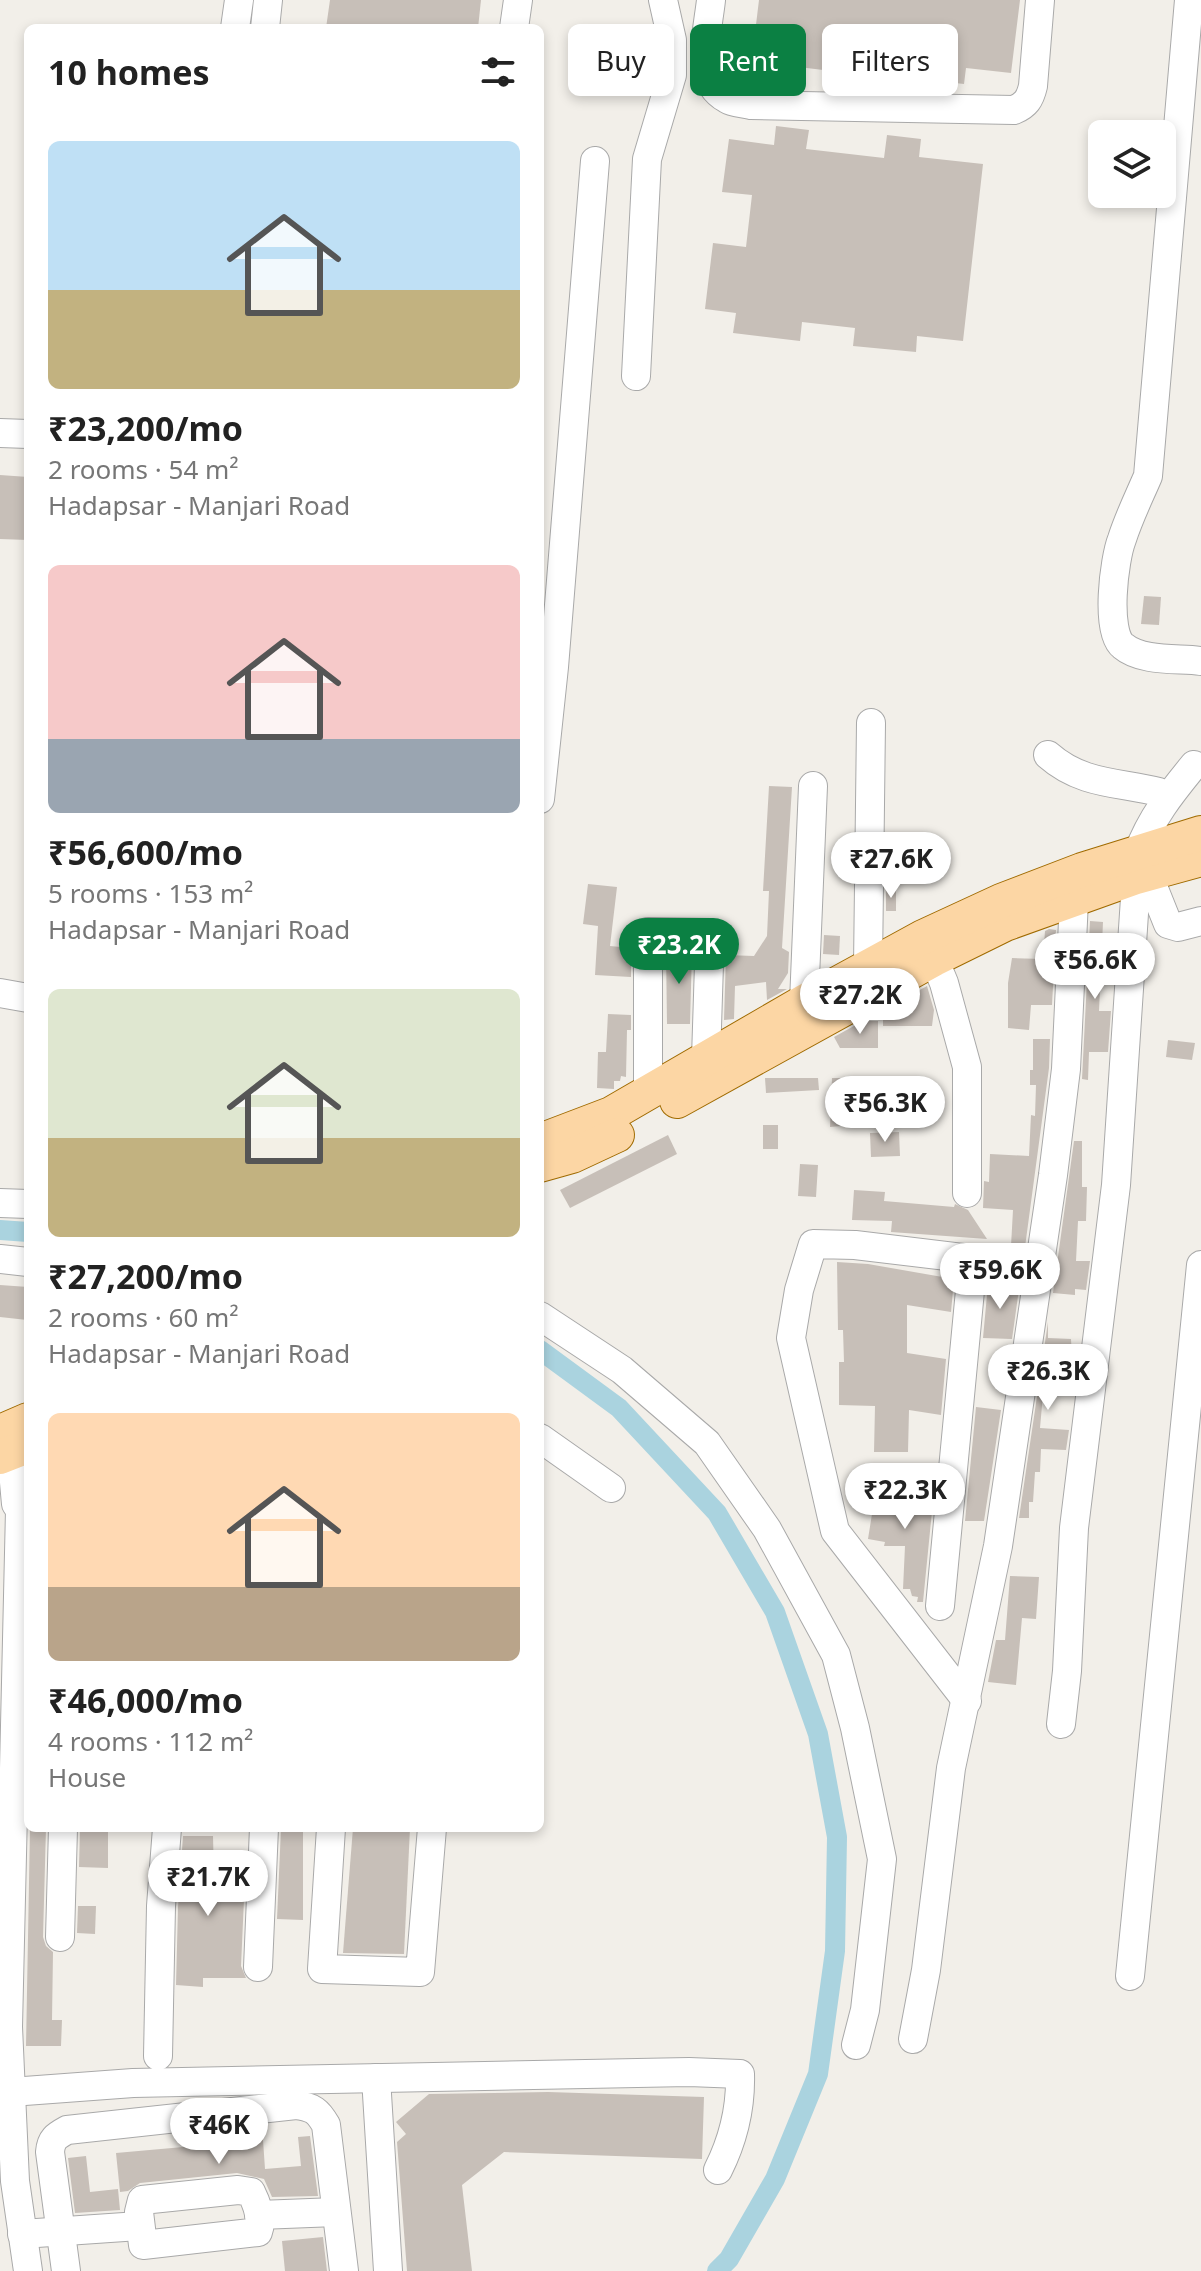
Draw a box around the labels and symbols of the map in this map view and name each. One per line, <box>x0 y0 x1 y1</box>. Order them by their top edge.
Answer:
pin: ₹27.6K <box>826 832 956 900</box>
pin: ₹23.2K <box>614 918 744 986</box>
pin: ₹56.6K <box>1030 933 1160 1001</box>
pin: ₹27.2K <box>795 968 925 1036</box>
pin: ₹56.3K <box>820 1076 950 1144</box>
pin: ₹59.6K <box>935 1243 1065 1311</box>
pin: ₹26.3K <box>983 1344 1113 1412</box>
pin: ₹22.3K <box>840 1463 970 1531</box>
pin: ₹21.7K <box>143 1850 273 1918</box>
pin: ₹46K <box>172 2098 266 2166</box>

